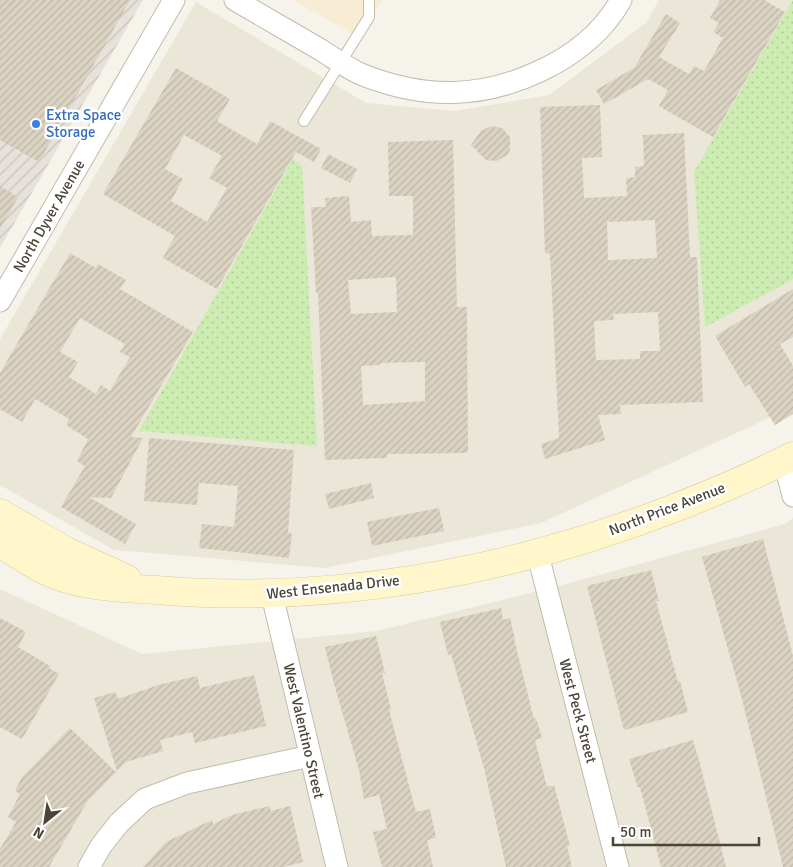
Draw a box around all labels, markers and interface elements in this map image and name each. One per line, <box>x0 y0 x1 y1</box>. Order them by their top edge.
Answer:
place label: Extra Space Storage <box>46 106 121 141</box>
marker: Extra Space Storage <box>30 118 42 130</box>
street label: North Dyver Avenue <box>9 156 89 276</box>
street label: North Price Avenue <box>606 478 728 540</box>
street label: West Ensenada Drive <box>266 571 400 603</box>
street label: West Peck Street <box>555 657 601 765</box>
street label: West Valentino Street <box>280 662 328 800</box>
north arrow <box>20 797 70 847</box>
scale bar <box>613 814 759 846</box>
text: N <box>30 823 47 843</box>
text: 50 m <box>620 823 651 841</box>

